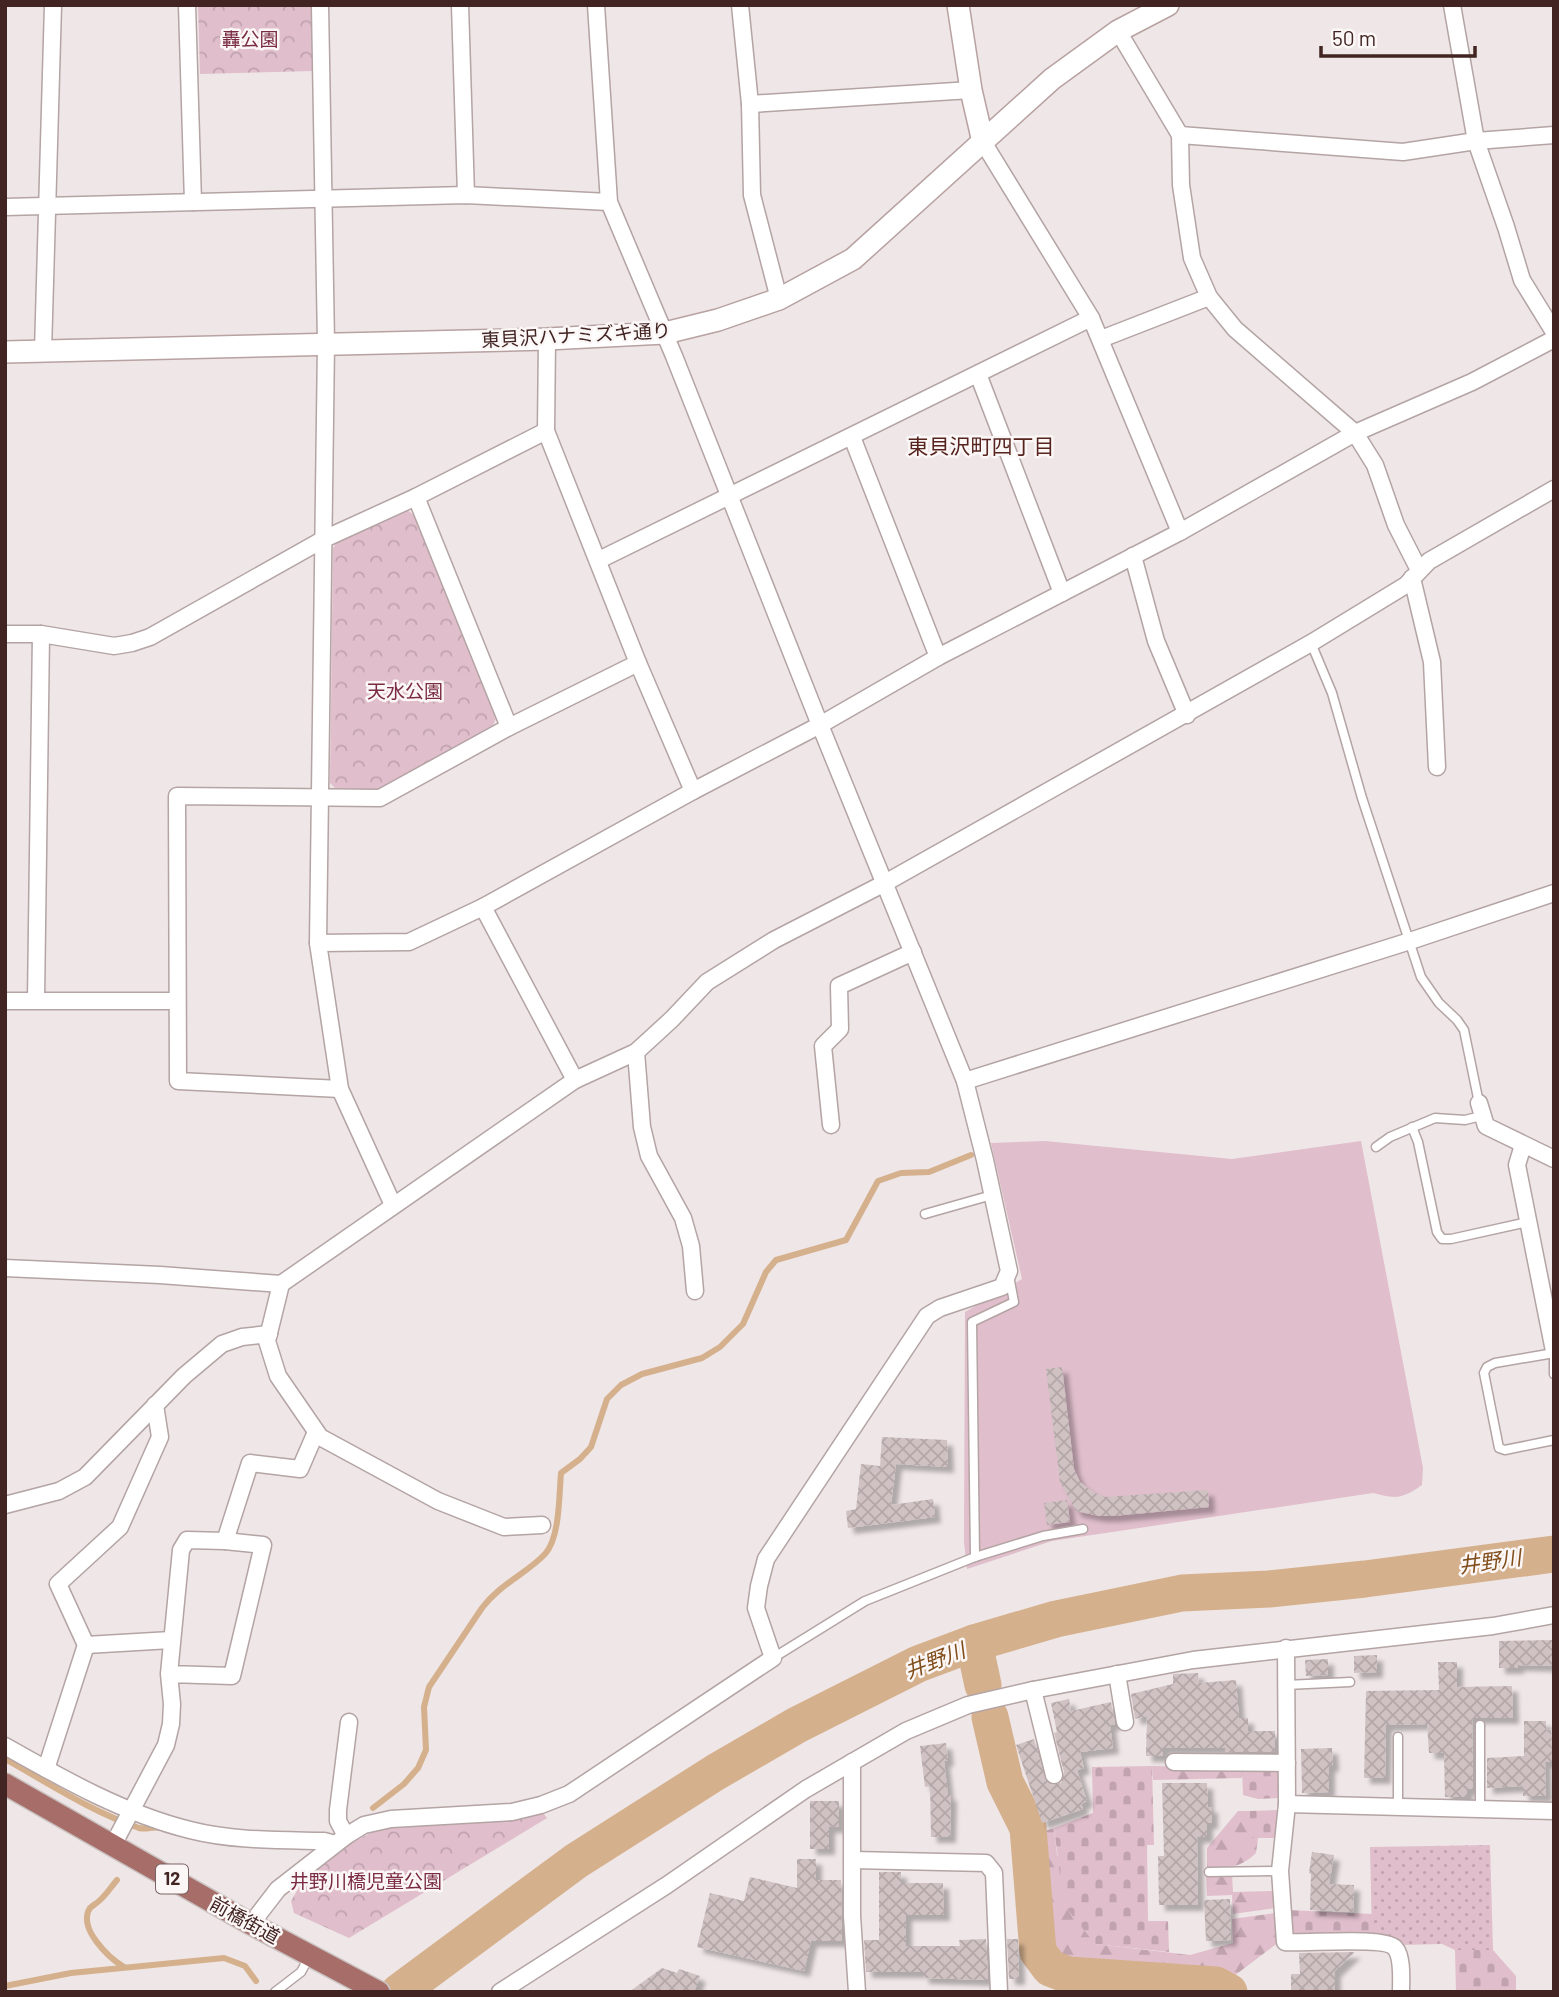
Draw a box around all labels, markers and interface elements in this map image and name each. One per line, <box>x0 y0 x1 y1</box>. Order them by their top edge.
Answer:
scale bar <box>1321 14 1475 58</box>
text: 50 m <box>1332 25 1376 50</box>
park label: 轟公園 <box>221 27 279 50</box>
street label: 東貝沢ハナミズキ通り <box>480 318 671 351</box>
district label: 東貝沢町四丁目 <box>908 433 1055 458</box>
park label: 天水公園 <box>367 679 443 702</box>
water label: 井野川 <box>1457 1543 1525 1577</box>
water label: 井野川 <box>901 1636 970 1683</box>
road number: 12 <box>156 1865 188 1894</box>
park label: 井野川橋児童公園 <box>290 1869 442 1892</box>
street label: 前橋街道 <box>206 1891 284 1948</box>

